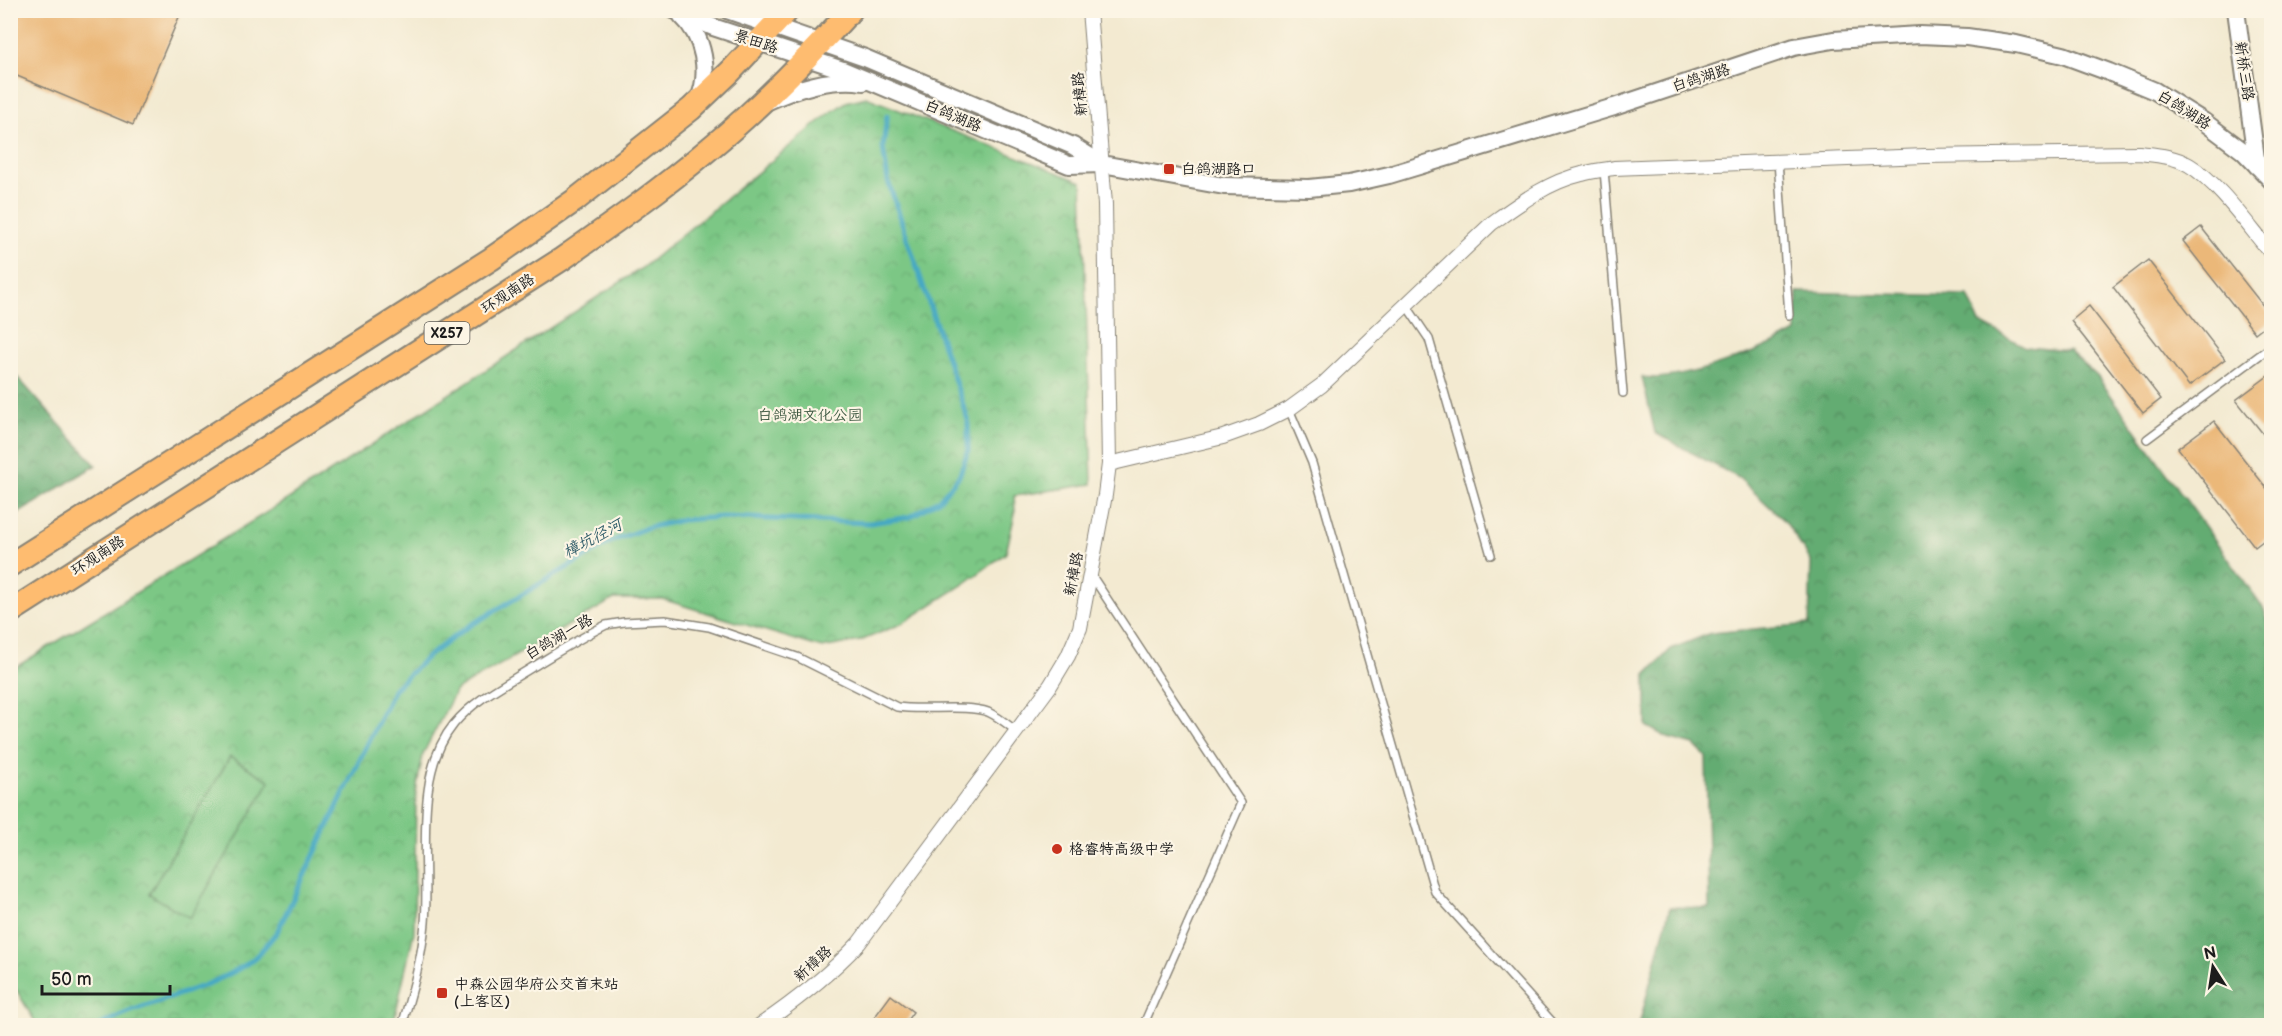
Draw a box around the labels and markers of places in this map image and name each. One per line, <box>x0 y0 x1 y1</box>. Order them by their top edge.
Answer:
place label: 白鸽湖路口 <box>1181 160 1256 179</box>
marker: 白鸽湖路口 <box>1162 162 1176 176</box>
place label: 格睿特高级中学 <box>1069 840 1174 859</box>
marker: 格睿特高级中学 <box>1050 842 1064 856</box>
place label: 中森公园华府公交首末站 (上客区) <box>454 975 619 1011</box>
marker: 中森公园华府公交首末站 (上客区) <box>435 986 449 1000</box>

